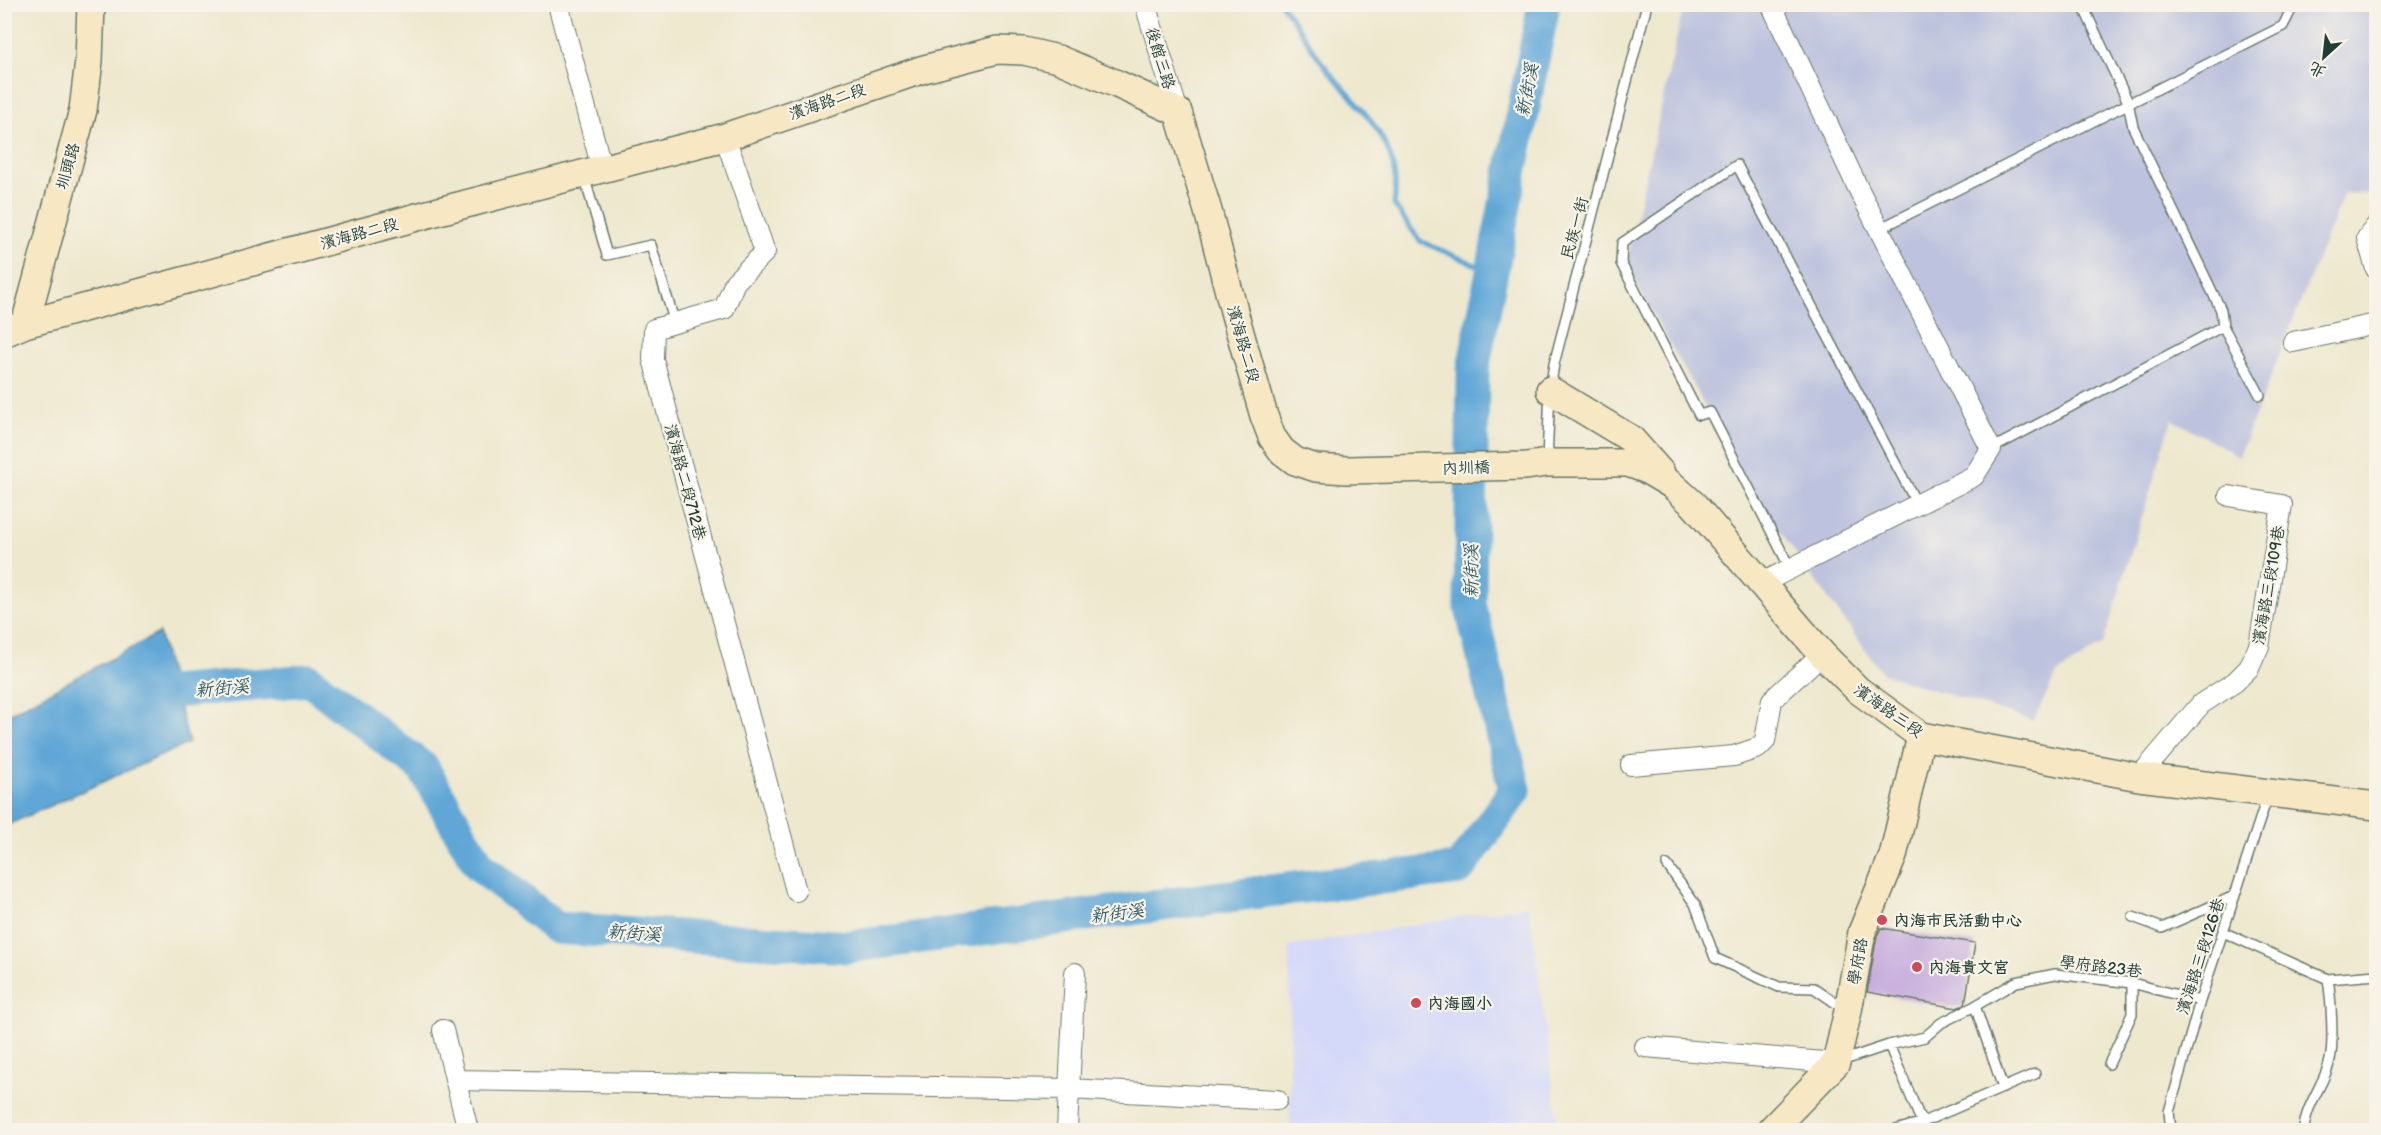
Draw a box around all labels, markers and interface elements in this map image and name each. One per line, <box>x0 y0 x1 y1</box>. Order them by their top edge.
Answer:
street label: 後館三路 <box>1141 25 1178 92</box>
north arrow <box>2294 27 2354 87</box>
text: 北 <box>2306 57 2329 81</box>
water label: 新街溪 <box>1512 61 1543 119</box>
street label: 濱海路二段 <box>787 80 868 124</box>
street label: 圳頭路 <box>53 141 84 192</box>
street label: 民族一街 <box>1558 195 1593 262</box>
street label: 濱海路二段 <box>318 215 400 254</box>
street label: 濱海路二段 <box>1222 303 1263 385</box>
street label: 濱海路二段712巷 <box>660 422 709 543</box>
street label: 內圳橋 <box>1442 458 1490 479</box>
street label: 濱海路三段109巷 <box>2250 524 2289 646</box>
water label: 新街溪 <box>1461 543 1482 598</box>
water label: 新街溪 <box>194 676 251 701</box>
street label: 濱海路三段 <box>1850 680 1926 742</box>
street label: 濱海路三段126巷 <box>2174 896 2229 1017</box>
water label: 新街溪 <box>1089 900 1146 927</box>
place label: 內海市民活動中心 <box>1894 912 2022 931</box>
marker: 內海市民活動中心 <box>1875 913 1889 927</box>
water label: 新街溪 <box>606 921 663 946</box>
street label: 學府路 <box>1845 936 1872 987</box>
street label: 學府路23巷 <box>2058 953 2143 982</box>
place label: 內海貴文宮 <box>1929 959 2009 978</box>
marker: 內海貴文宮 <box>1910 960 1924 974</box>
place label: 内海國小 <box>1428 995 1492 1014</box>
marker: 内海國小 <box>1409 996 1423 1010</box>

